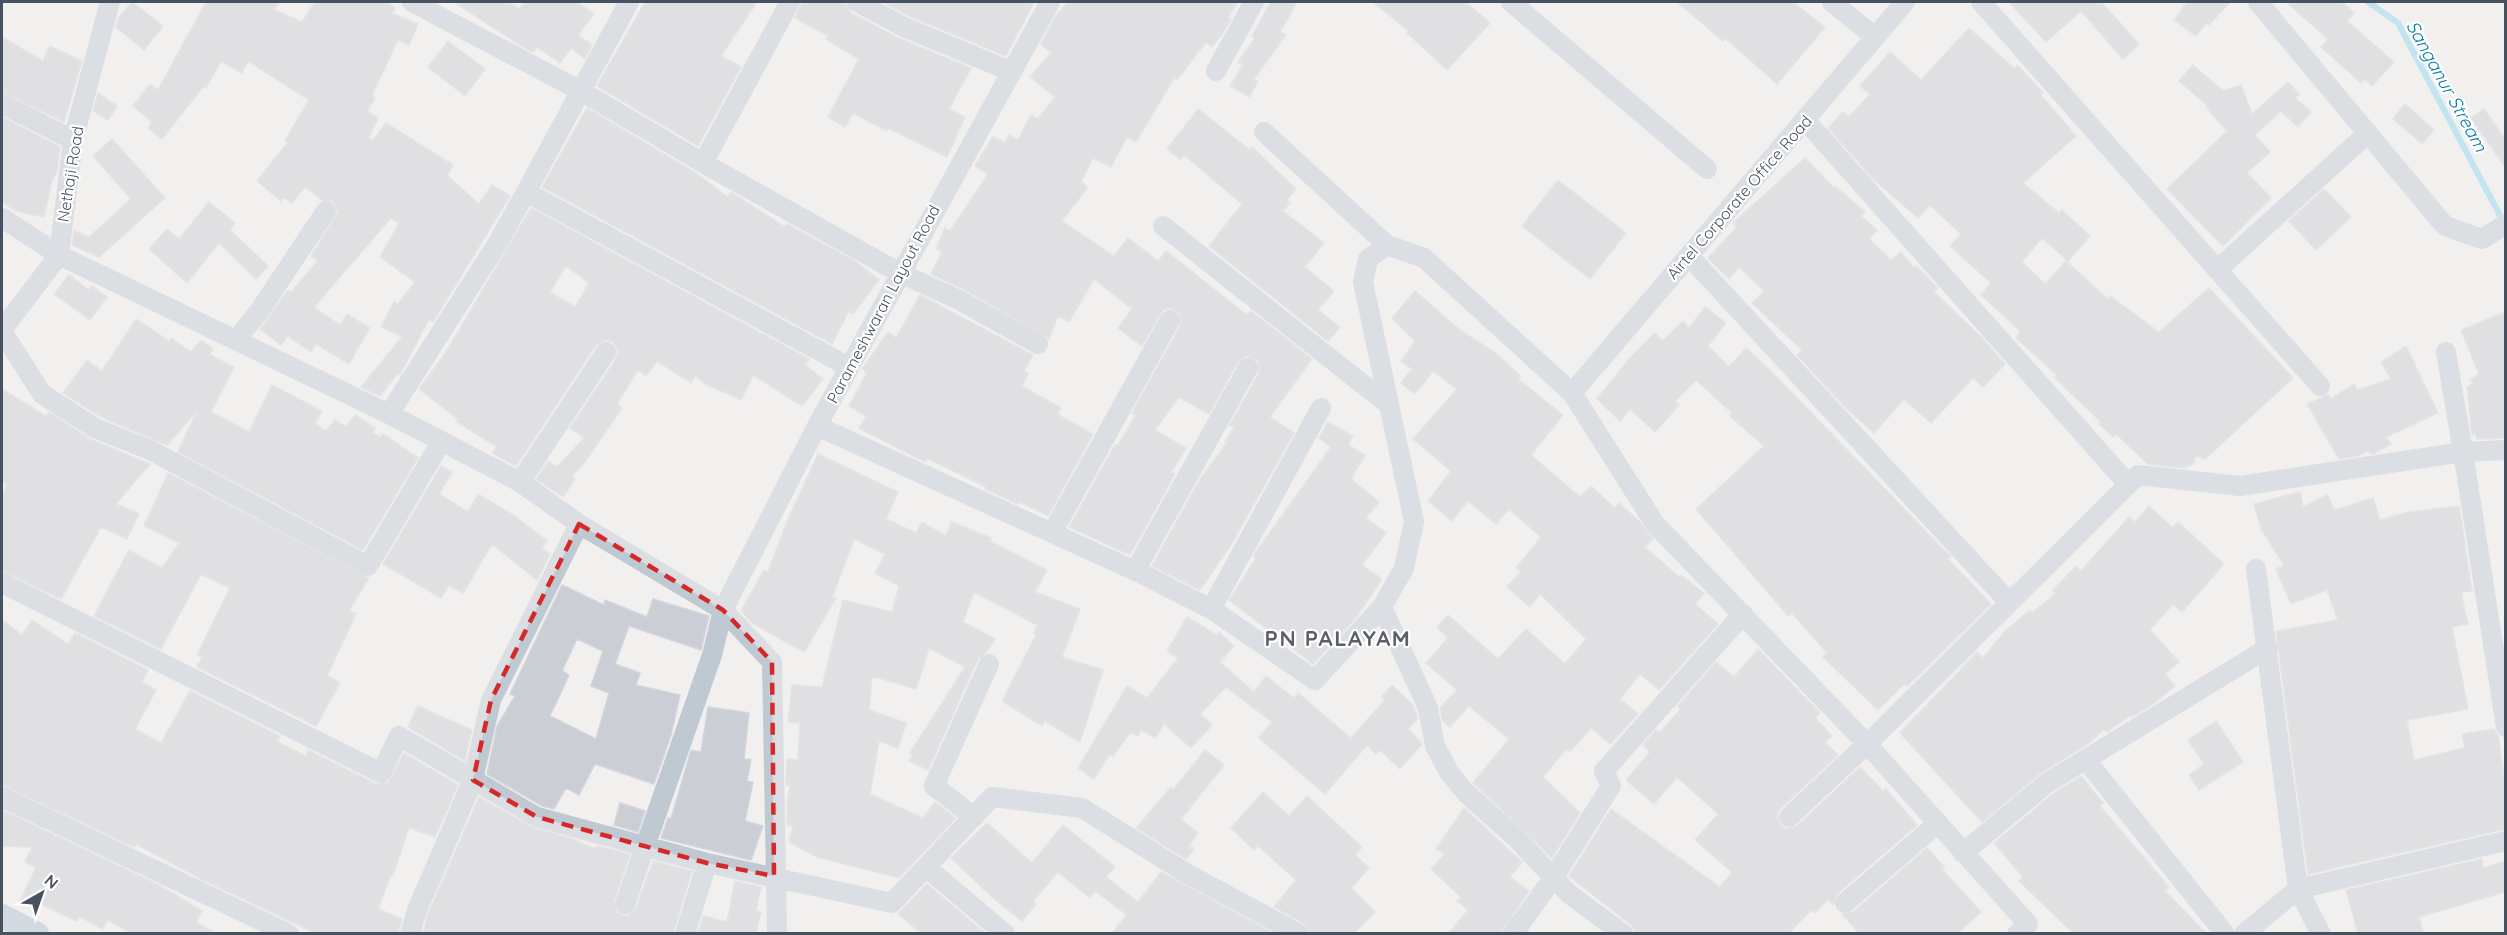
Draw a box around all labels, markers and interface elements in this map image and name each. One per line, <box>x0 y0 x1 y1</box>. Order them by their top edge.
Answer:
water label: Sanganur Stream <box>2401 16 2493 156</box>
street label: Airtel Corporate Office Road <box>1662 111 1816 283</box>
street label: Nethaji Road <box>53 125 87 223</box>
street label: Parameshwaran Layout Road <box>822 201 944 407</box>
district label: PN PALAYAM <box>1265 624 1411 652</box>
north arrow <box>12 863 72 923</box>
text: N <box>41 870 63 893</box>

